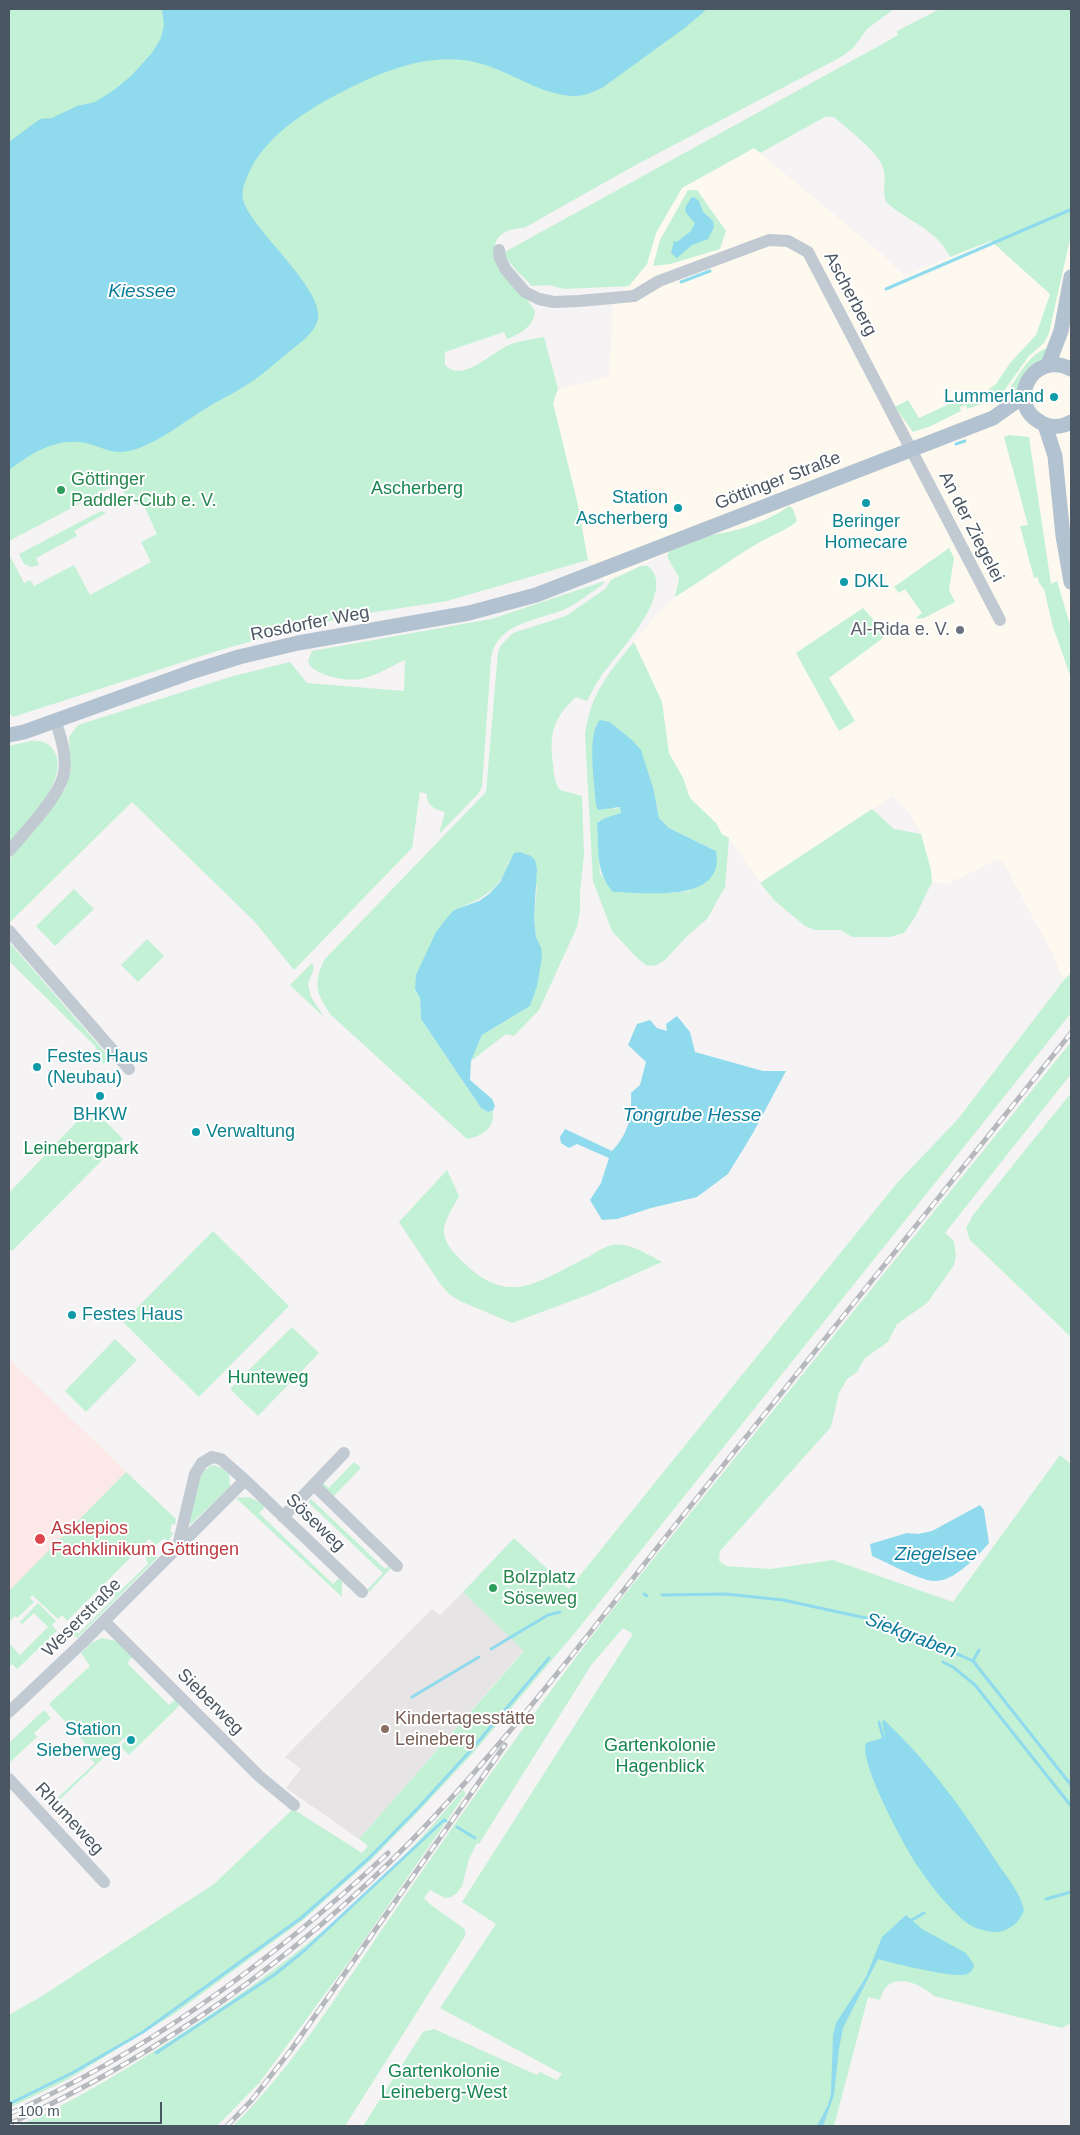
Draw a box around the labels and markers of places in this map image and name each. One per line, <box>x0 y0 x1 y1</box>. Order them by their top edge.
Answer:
place label: Lummerland <box>944 386 1044 408</box>
marker: Lummerland <box>1048 391 1060 403</box>
place label: Göttinger Paddler-Club e. V. <box>71 469 216 512</box>
marker: Göttinger Paddler-Club e. V. <box>55 484 67 496</box>
place label: Station Ascherberg <box>576 487 668 530</box>
marker: Beringer Homecare <box>860 497 872 509</box>
marker: Station Ascherberg <box>672 502 684 514</box>
place label: Beringer Homecare <box>824 511 908 554</box>
place label: DKL <box>854 571 889 593</box>
marker: DKL <box>838 576 850 588</box>
place label: Al-Rida e. V. <box>851 619 950 641</box>
marker: Al-Rida e. V. <box>954 624 966 636</box>
place label: Festes Haus (Neubau) <box>47 1046 148 1088</box>
marker: Festes Haus (Neubau) <box>31 1061 43 1073</box>
marker: BHKW <box>94 1090 106 1102</box>
place label: BHKW <box>73 1104 127 1126</box>
place label: Verwaltung <box>206 1121 295 1143</box>
marker: Verwaltung <box>190 1126 202 1138</box>
place label: Festes Haus <box>82 1304 183 1326</box>
marker: Festes Haus <box>66 1309 78 1321</box>
place label: Asklepios Fachklinikum Göttingen <box>51 1518 239 1560</box>
marker: Asklepios Fachklinikum Göttingen <box>33 1532 47 1546</box>
place label: Bolzplatz Söseweg <box>503 1567 577 1610</box>
marker: Bolzplatz Söseweg <box>487 1582 499 1594</box>
place label: Kindertagesstätte Leineberg <box>395 1708 535 1750</box>
place label: Station Sieberweg <box>36 1719 121 1762</box>
marker: Kindertagesstätte Leineberg <box>379 1723 391 1735</box>
marker: Station Sieberweg <box>125 1734 137 1746</box>

